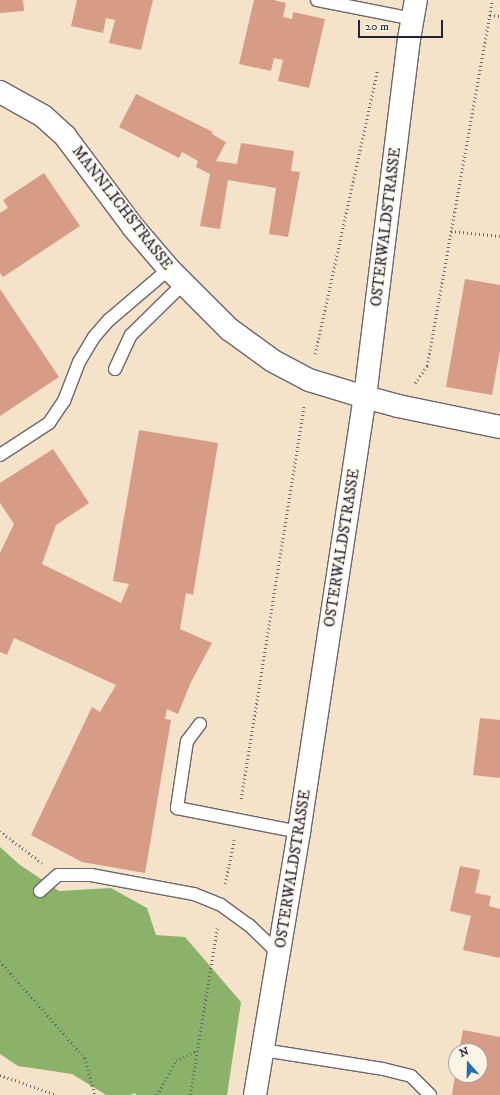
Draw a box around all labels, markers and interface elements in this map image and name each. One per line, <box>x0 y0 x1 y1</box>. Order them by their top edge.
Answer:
scale bar <box>360 12 445 38</box>
text: 20 m <box>365 19 389 34</box>
street label: MANNLICHSTRASSE <box>68 142 176 274</box>
street label: OSTERWALDSTRASSE <box>367 146 405 308</box>
street label: OSTERWALDSTRASSE <box>321 468 363 628</box>
street label: OSTERWALDSTRASSE <box>272 789 314 949</box>
north arrow <box>448 1043 488 1083</box>
text: N <box>458 1045 471 1061</box>

